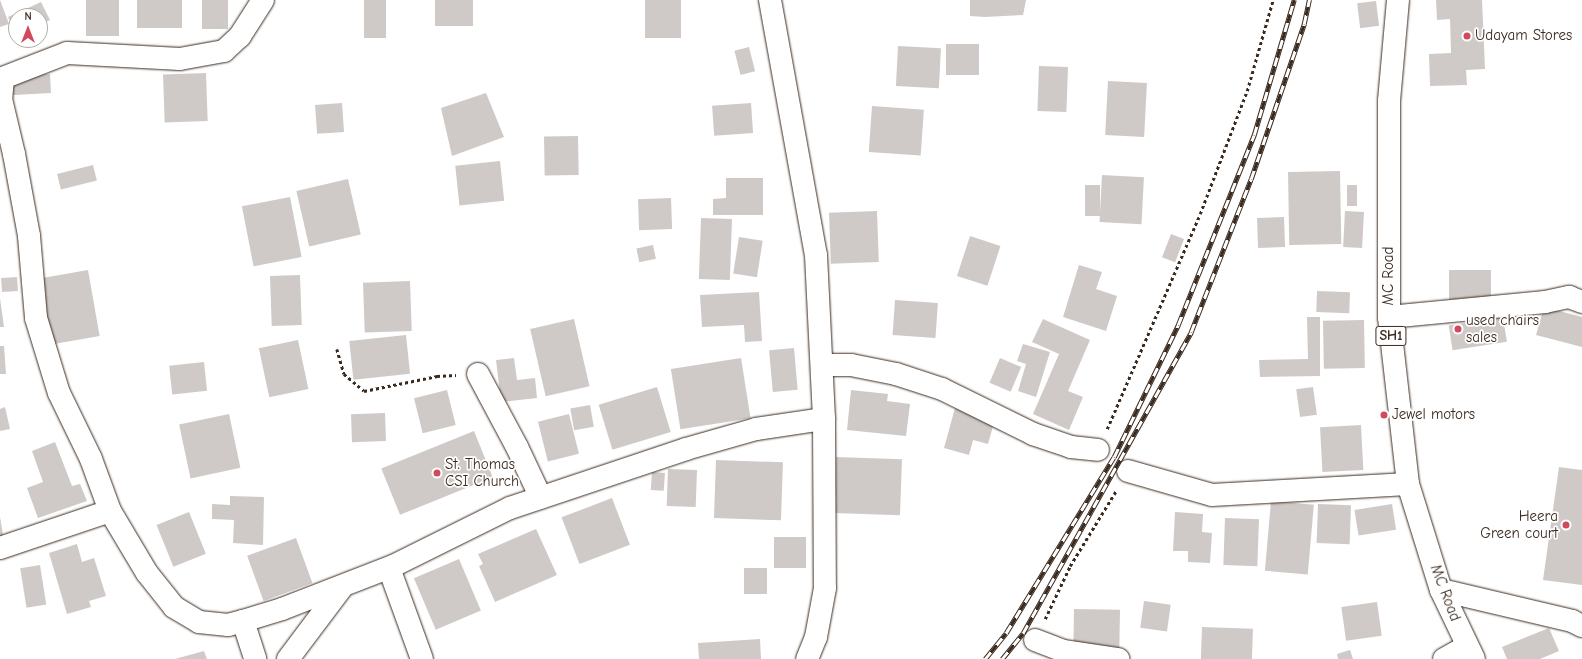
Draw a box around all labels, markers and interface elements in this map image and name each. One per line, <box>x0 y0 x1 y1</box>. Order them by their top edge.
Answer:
north arrow <box>8 8 48 48</box>
text: N <box>24 10 32 23</box>
place label: Udayam Stores <box>1475 27 1572 45</box>
marker: Udayam Stores <box>1462 31 1472 41</box>
street label: MC Road <box>1380 246 1398 306</box>
place label: used chairs sales <box>1466 311 1539 346</box>
road number: SH1 <box>1375 324 1407 348</box>
marker: used chairs sales <box>1453 324 1463 334</box>
place label: Jewel motors <box>1392 406 1475 424</box>
marker: Jewel motors <box>1379 410 1389 420</box>
place label: St. Thomas CSI Church <box>445 455 519 490</box>
marker: St. Thomas CSI Church <box>432 468 442 478</box>
place label: Heera Green court <box>1480 507 1558 542</box>
marker: Heera Green court <box>1561 520 1571 530</box>
street label: MC Road <box>1426 562 1464 624</box>

